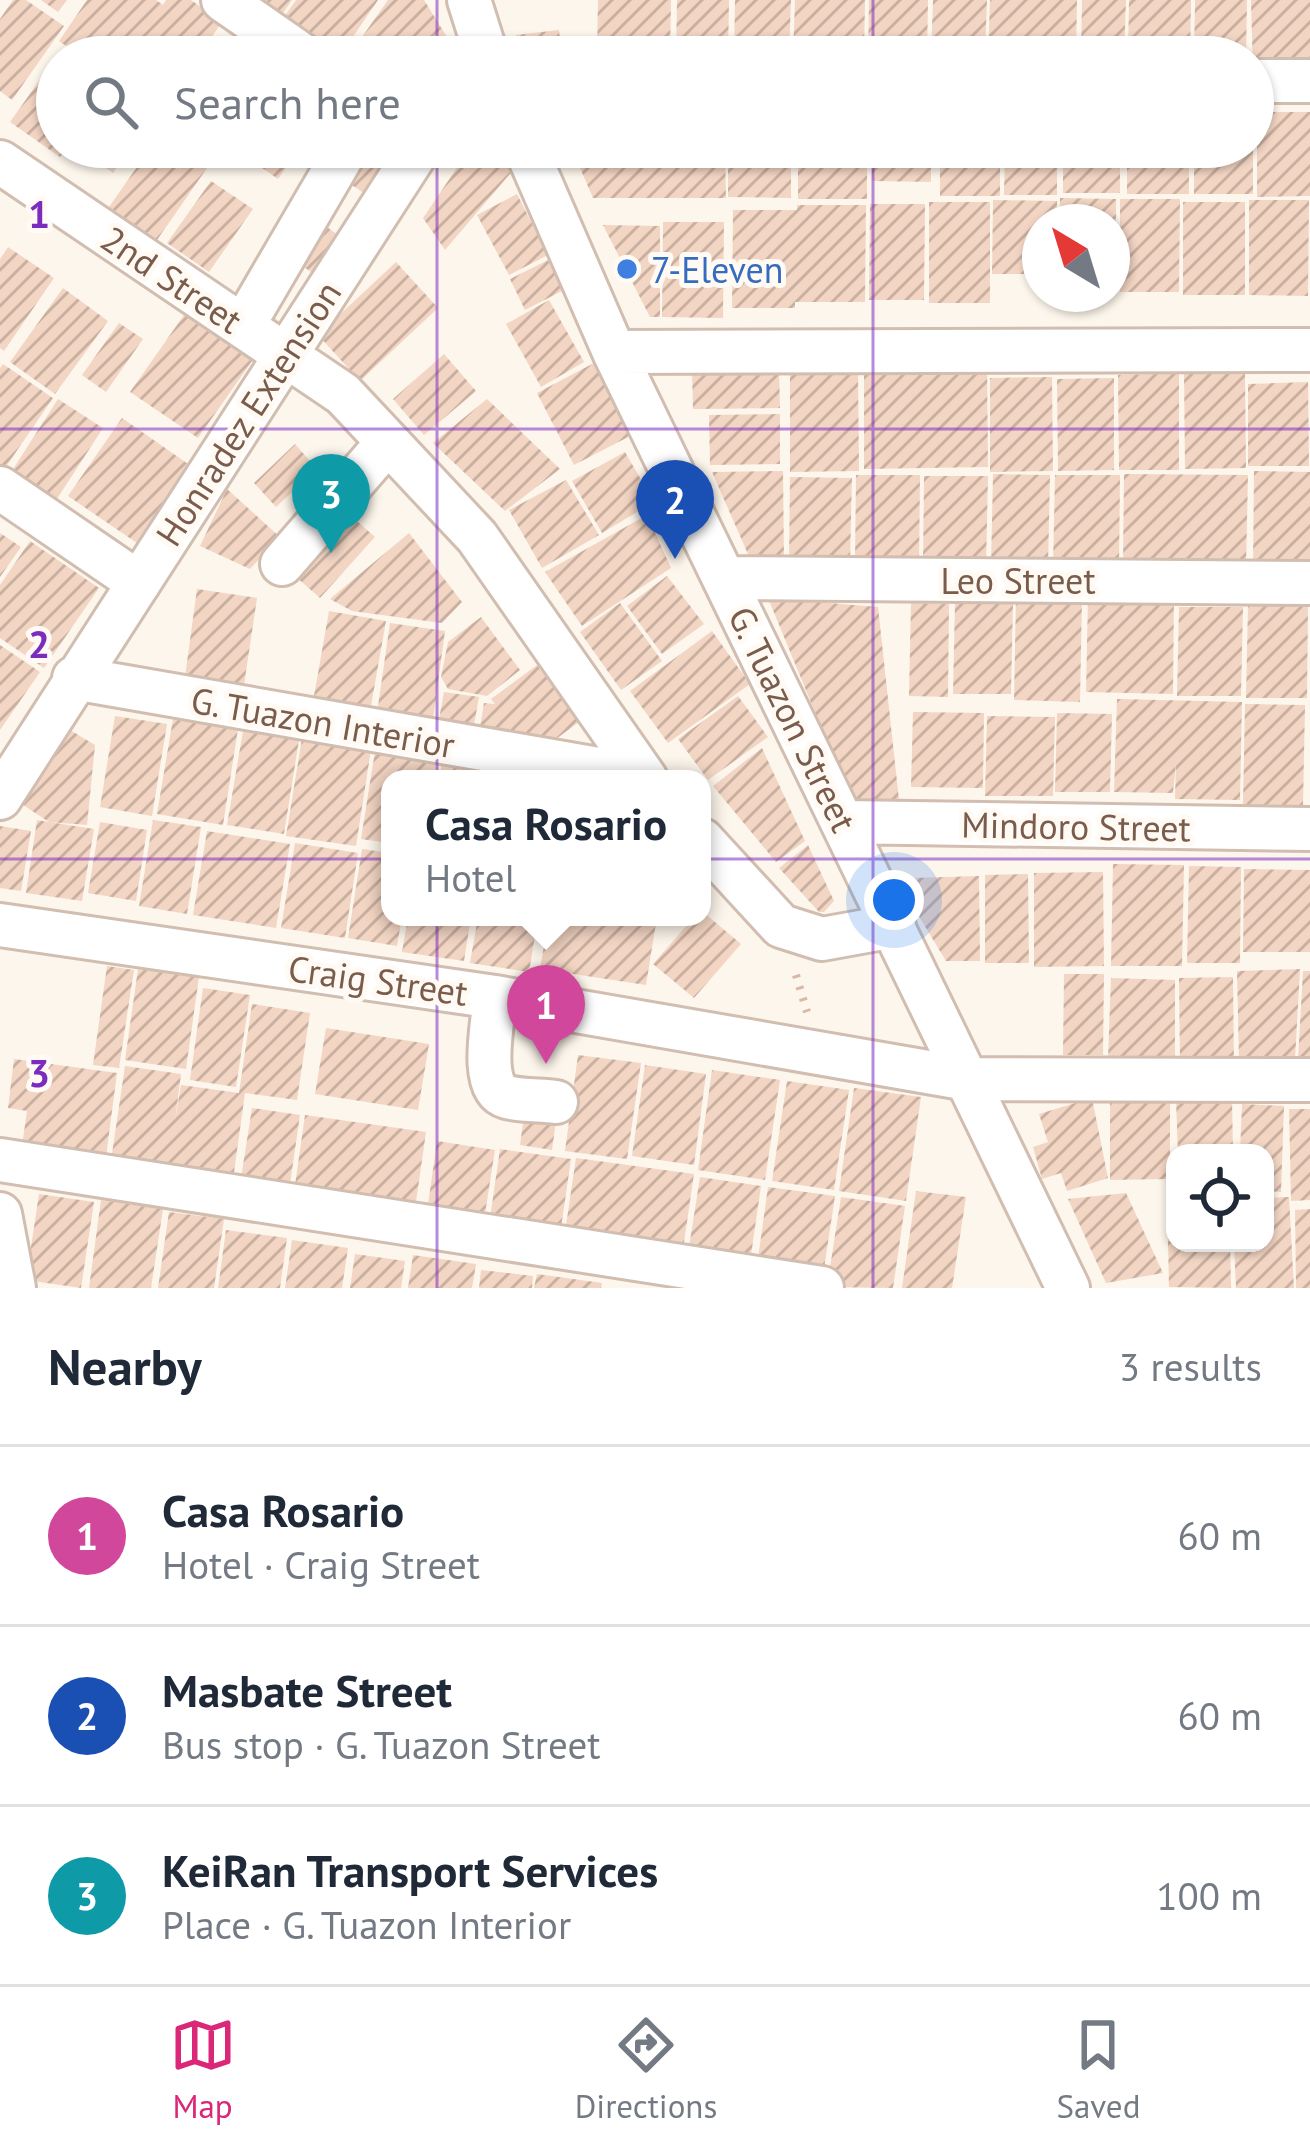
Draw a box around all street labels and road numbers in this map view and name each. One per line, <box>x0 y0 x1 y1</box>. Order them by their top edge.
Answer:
street label: 2nd Street <box>92 215 252 343</box>
street label: Honradez Extension <box>145 272 351 554</box>
street label: Leo Street <box>940 557 1096 604</box>
street label: G. Tuazon Street <box>718 599 868 839</box>
street label: G. Tuazon Interior <box>188 676 458 768</box>
street label: Mindoro Street <box>961 801 1191 851</box>
street label: Craig Street <box>285 944 471 1016</box>

